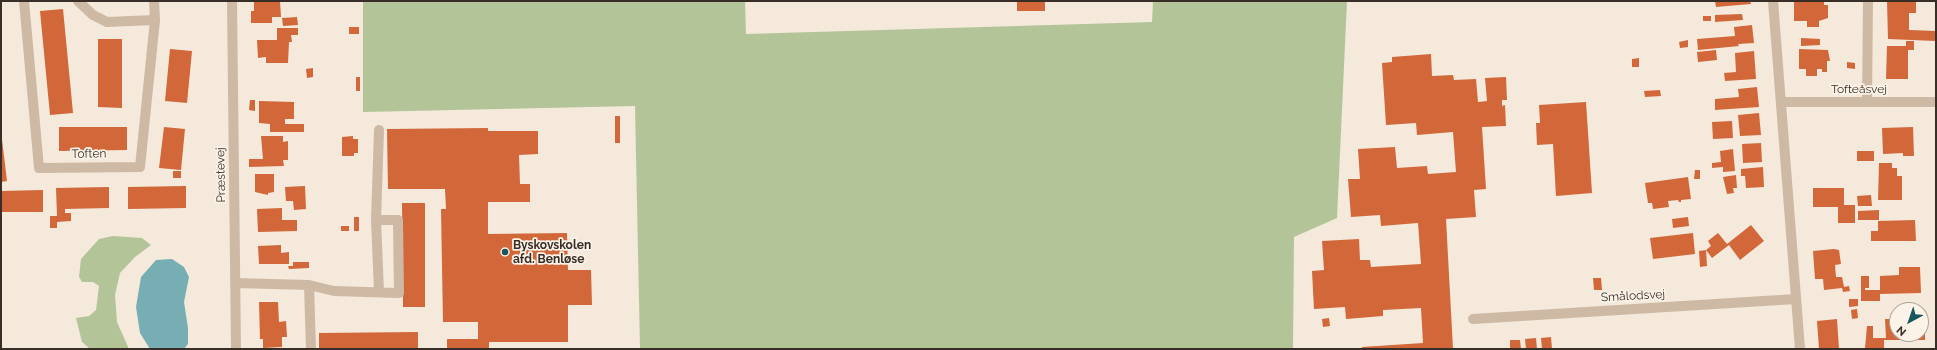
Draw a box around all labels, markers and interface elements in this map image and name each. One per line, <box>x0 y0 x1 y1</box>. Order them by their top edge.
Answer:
street label: Tofteåsvej <box>1831 82 1887 96</box>
street label: Toften <box>71 146 107 162</box>
street label: Præstevej <box>213 147 229 203</box>
place label: Byskovskolen afd. Benløse <box>513 238 591 266</box>
marker: Byskovskolen afd. Benløse <box>500 247 510 257</box>
street label: Smålodsvej <box>1601 287 1665 305</box>
north arrow <box>1889 302 1929 342</box>
text: N <box>1894 323 1909 338</box>

